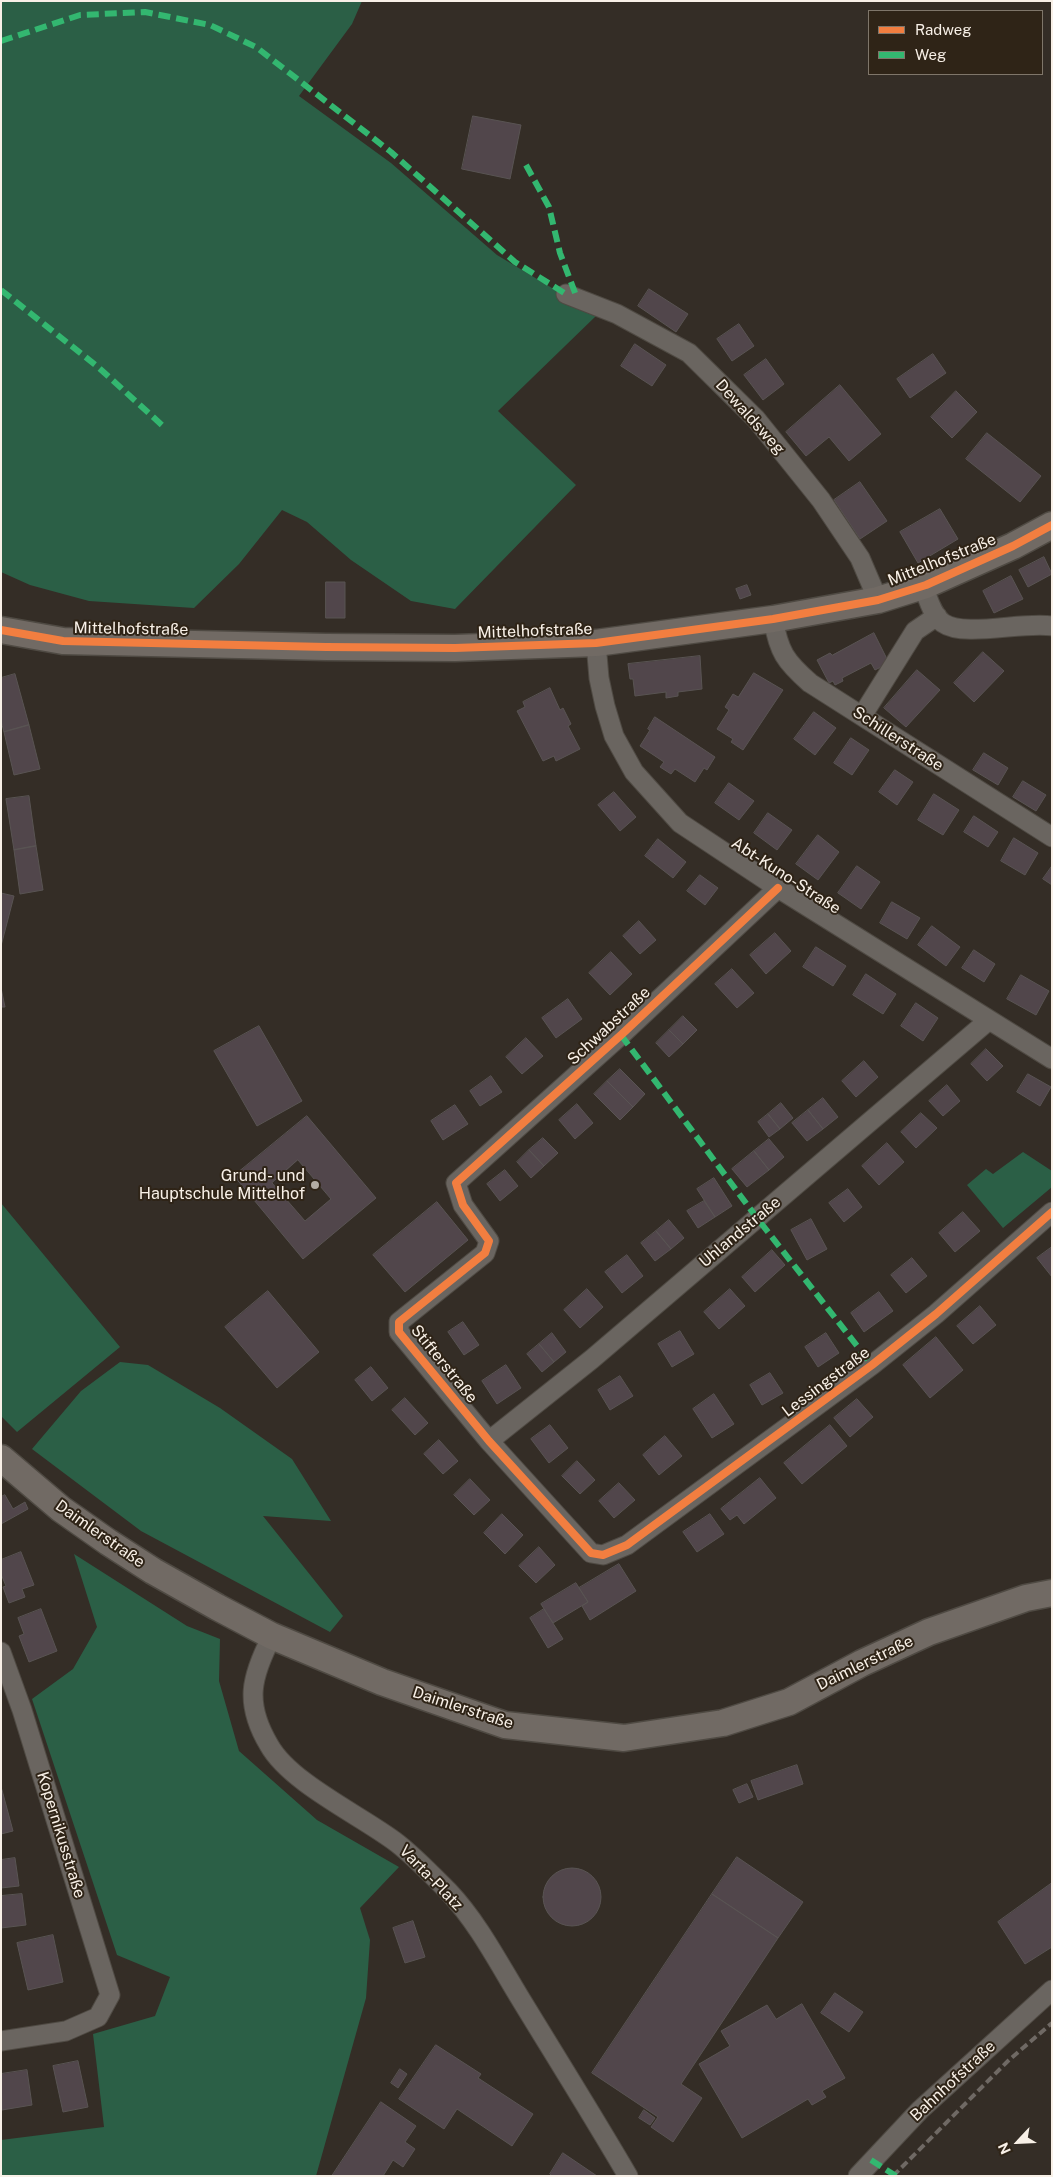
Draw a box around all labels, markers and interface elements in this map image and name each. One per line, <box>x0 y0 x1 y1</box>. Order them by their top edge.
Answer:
legend <box>868 10 1043 75</box>
text: Radweg <box>915 21 972 38</box>
text: Weg <box>915 46 946 63</box>
street label: Dewaldsweg <box>711 375 789 459</box>
street label: Mittelhofstraße <box>885 530 999 590</box>
street label: Mittelhofstraße <box>73 618 189 640</box>
street label: Mittelhofstraße <box>477 619 593 643</box>
street label: Schillerstraße <box>849 703 947 775</box>
street label: Abt-Kuno-Straße <box>728 834 844 918</box>
street label: Schwabstraße <box>564 983 654 1069</box>
place label: Grund- und Hauptschule Mittelhof <box>139 1166 305 1204</box>
marker: Grund- und Hauptschule Mittelhof <box>309 1179 321 1191</box>
street label: Uhlandstraße <box>695 1192 785 1272</box>
street label: Stifterstraße <box>407 1321 481 1407</box>
street label: Lessingstraße <box>778 1343 874 1421</box>
street label: Daimlerstraße <box>51 1496 149 1572</box>
street label: Daimlerstraße <box>814 1631 916 1695</box>
street label: Daimlerstraße <box>410 1683 516 1733</box>
street label: Kopernikusstraße <box>33 1769 89 1901</box>
street label: Varta-Platz <box>395 1841 467 1915</box>
street label: Bahnhofstraße <box>906 2037 1000 2125</box>
north arrow <box>993 2117 1043 2167</box>
text: N <box>995 2140 1014 2157</box>

